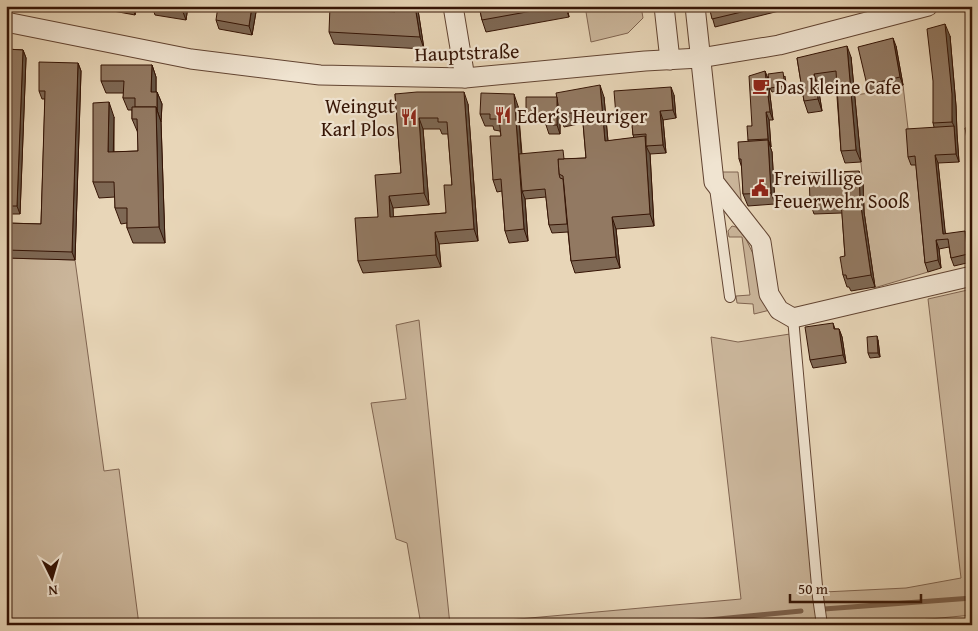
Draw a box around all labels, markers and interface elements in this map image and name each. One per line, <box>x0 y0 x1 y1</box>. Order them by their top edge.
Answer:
street label: Hauptstraße <box>414 36 520 68</box>
place label: Das kleine Cafe <box>775 72 901 101</box>
cafe icon: Das kleine Cafe <box>751 76 771 96</box>
place label: Weingut Karl Plos <box>321 91 395 143</box>
place label: Eder‘s Heuriger <box>517 101 647 130</box>
restaurant icon: Eder‘s Heuriger <box>493 105 513 125</box>
restaurant icon: Weingut Karl Plos <box>399 107 419 127</box>
place label: Freiwillige Feuerwehr Sooß <box>774 163 910 215</box>
public building icon: Freiwillige Feuerwehr Sooß <box>750 178 770 198</box>
north arrow <box>28 554 78 604</box>
scale bar <box>790 571 922 603</box>
text: 50 m <box>798 578 829 599</box>
text: N <box>47 581 59 601</box>

